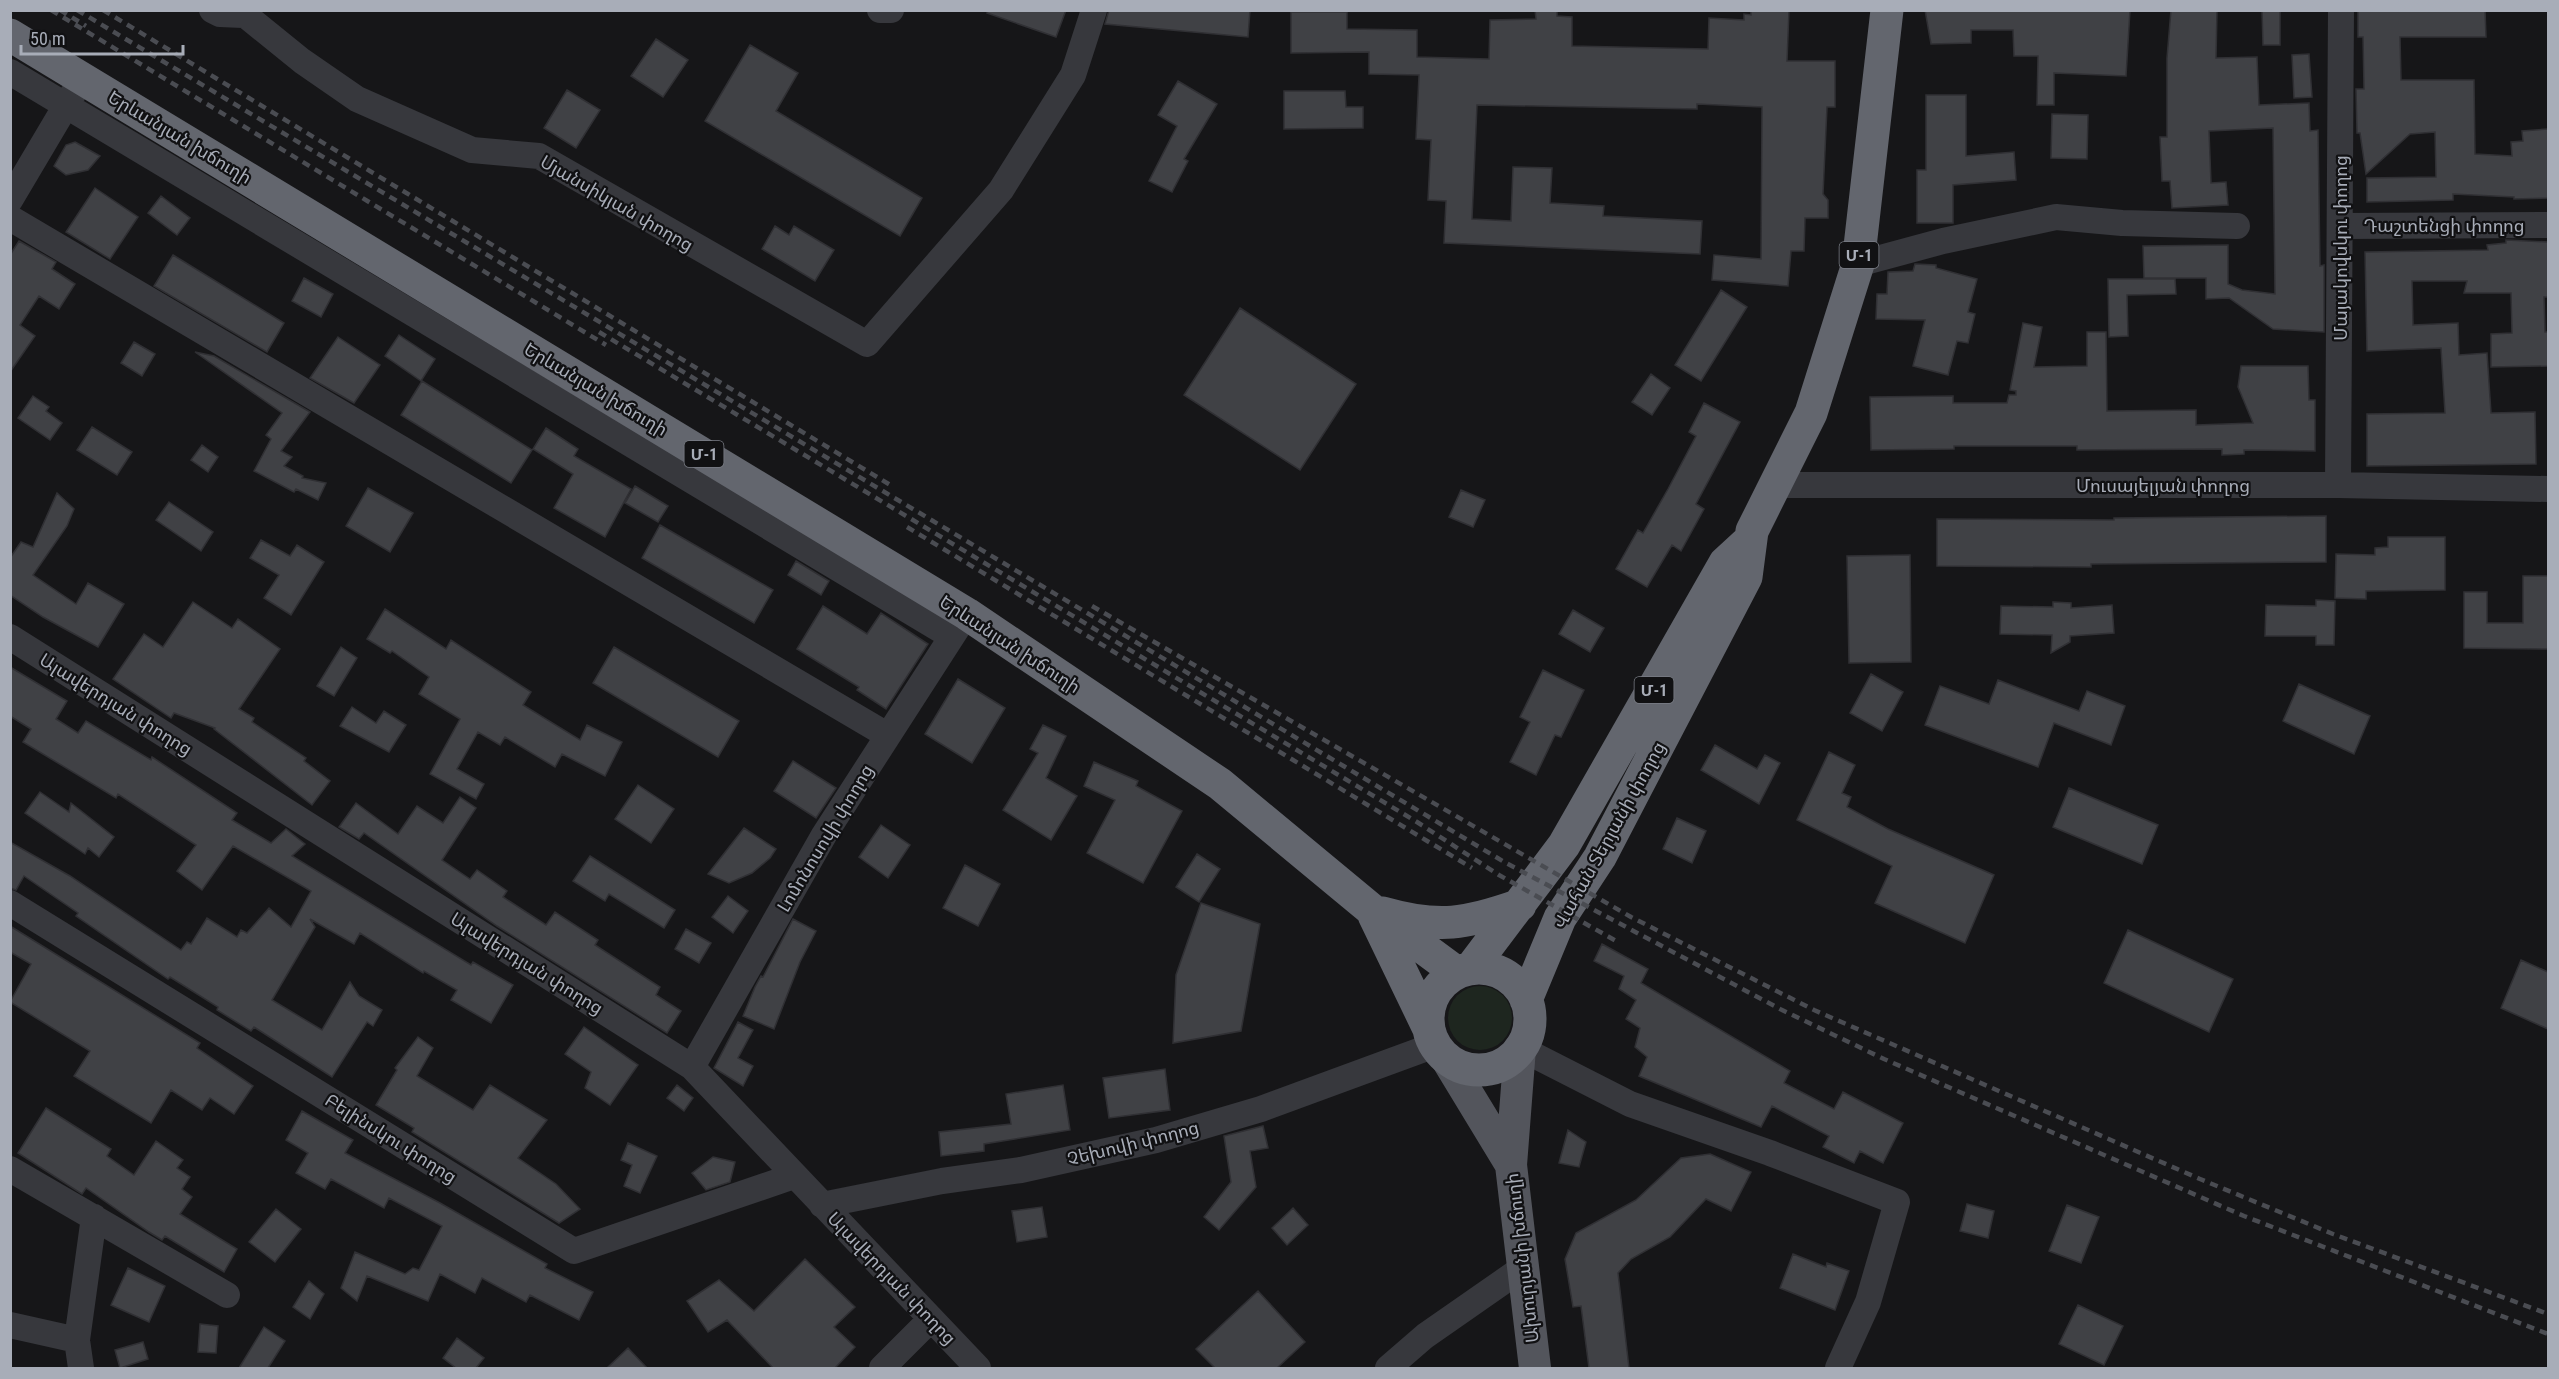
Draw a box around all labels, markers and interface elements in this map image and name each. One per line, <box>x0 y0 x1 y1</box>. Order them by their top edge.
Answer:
scale bar <box>21 18 183 56</box>
text: 50 m <box>30 28 65 49</box>
street label: Երևանյան խճուղի <box>105 86 255 188</box>
street label: Մյանսիկյան փողոց <box>537 151 697 255</box>
street label: Մայակովսկու փողոց <box>2330 155 2351 341</box>
street label: Դաշտենցի փողոց <box>2363 215 2525 236</box>
road number: Մ-1 <box>1840 242 1878 268</box>
street label: Երևանյան խճուղի <box>521 338 671 440</box>
road number: Մ-1 <box>684 441 724 467</box>
street label: Մուսայելյան փողոց <box>2076 475 2250 496</box>
street label: Երևանյան խճուղի <box>936 591 1084 697</box>
street label: Ալավերդյան փողոց <box>36 649 196 759</box>
road number: Մ-1 <box>1634 677 1674 703</box>
street label: Վահան Տերյանի փողոց <box>1549 738 1669 932</box>
street label: Լոմոնոսովի փողոց <box>773 760 877 916</box>
street label: Ալավերդյան փողոց <box>447 908 607 1018</box>
street label: Բելինսկու փողոց <box>321 1089 461 1187</box>
street label: Չեխովի փողոց <box>1065 1116 1201 1170</box>
street label: Ախուրյանի խճուղի <box>1501 1172 1543 1344</box>
street label: Ալավերդյան փողոց <box>823 1208 961 1348</box>

